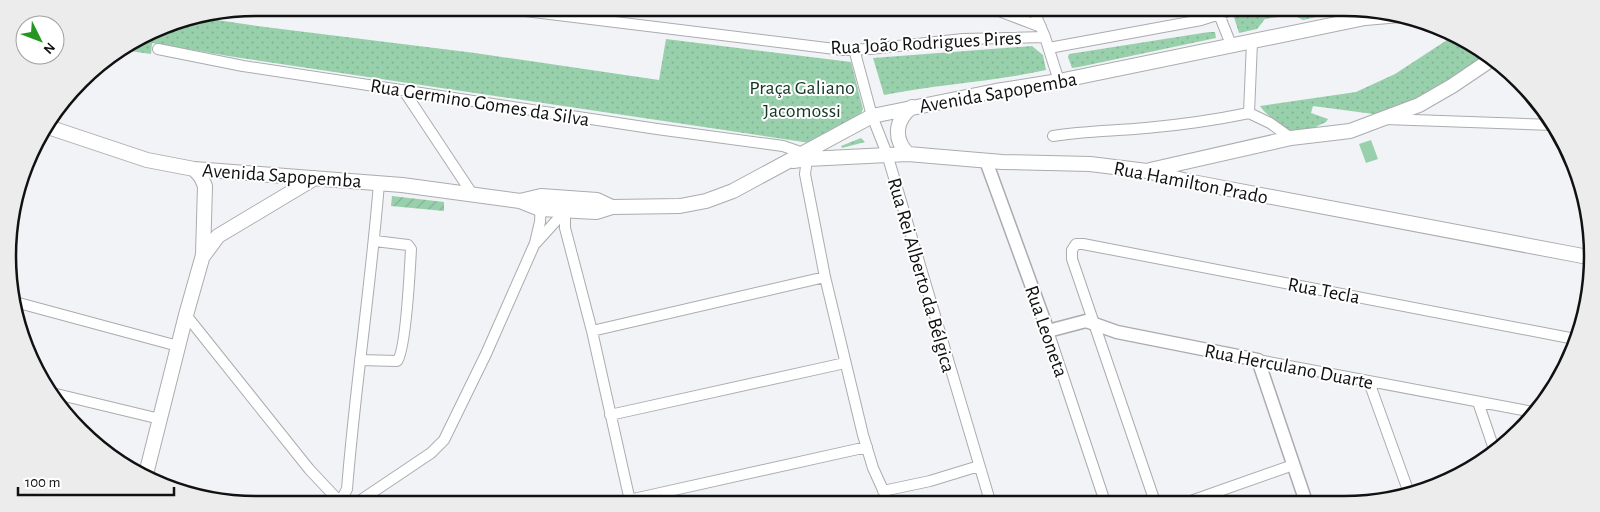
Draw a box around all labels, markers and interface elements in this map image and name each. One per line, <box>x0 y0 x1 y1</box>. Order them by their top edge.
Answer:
north arrow <box>15 15 65 65</box>
street label: Rua João Rodrigues Pires <box>830 28 1022 58</box>
text: N <box>40 40 57 56</box>
street label: Avenida Sapopemba <box>918 69 1079 117</box>
street label: Rua Germino Gomes da Silva <box>369 76 591 130</box>
park label: Praça Galiano Jacomossi <box>749 78 855 121</box>
street label: Rua Hamilton Prado <box>1112 158 1270 208</box>
street label: Avenida Sapopemba <box>202 160 362 192</box>
street label: Rua Rei Alberto da Bélgica <box>884 176 958 375</box>
street label: Rua Tecla <box>1286 274 1362 308</box>
street label: Rua Leoneta <box>1021 283 1071 380</box>
street label: Rua Herculano Duarte <box>1203 341 1375 393</box>
scale bar <box>18 464 174 496</box>
text: 100 m <box>25 475 60 490</box>

